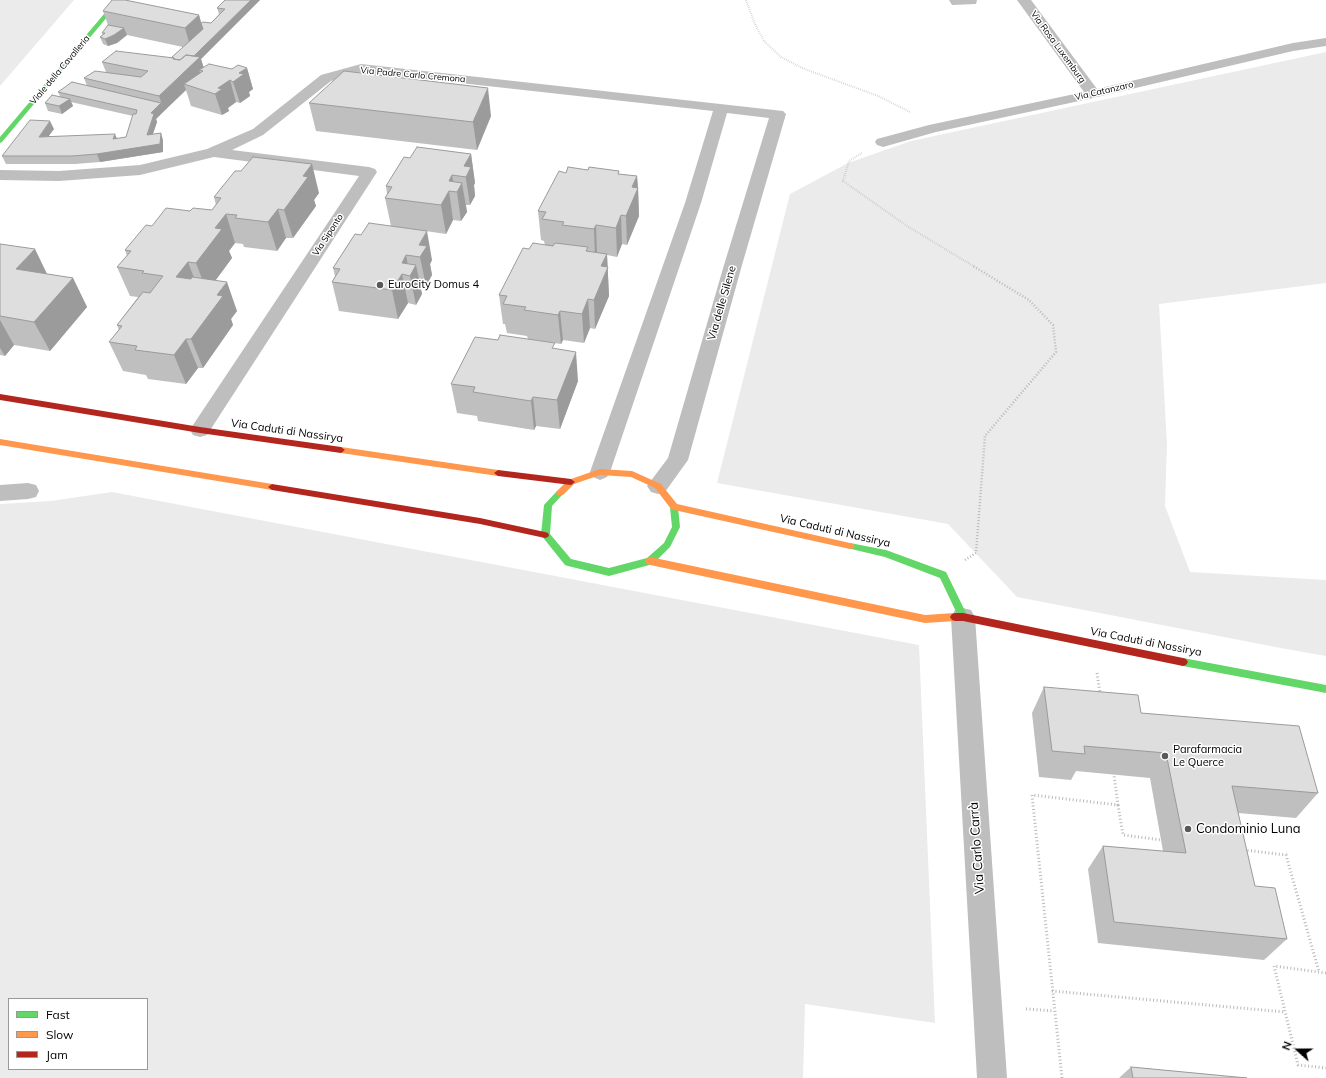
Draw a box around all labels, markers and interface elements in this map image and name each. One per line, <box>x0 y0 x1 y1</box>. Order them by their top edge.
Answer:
street label: Via Rosa Luxemburg <box>1028 9 1088 85</box>
street label: Viale della Cavalleria <box>28 33 92 107</box>
street label: Via Padre Carlo Cremona <box>360 65 466 85</box>
street label: Via Catanzaro <box>1074 79 1134 103</box>
street label: Via Siponto <box>310 212 346 258</box>
street label: Via delle Silene <box>705 264 739 342</box>
place label: EuroCity Domus 4 <box>388 278 479 292</box>
marker: EuroCity Domus 4 <box>375 280 385 290</box>
street label: Via Caduti di Nassirya <box>230 417 344 445</box>
street label: Via Caduti di Nassirya <box>778 512 892 550</box>
street label: Via Caduti di Nassirya <box>1089 625 1203 659</box>
place label: Parafarmacia Le Querce <box>1173 743 1242 769</box>
marker: Parafarmacia Le Querce <box>1160 751 1170 761</box>
street label: Via Carlo Carrà <box>966 801 988 895</box>
place label: Condominio Luna <box>1196 821 1301 837</box>
marker: Condominio Luna <box>1183 824 1193 834</box>
legend <box>8 998 148 1070</box>
text: Fast <box>46 1007 70 1022</box>
text: Slow <box>46 1027 74 1042</box>
north arrow <box>1278 1030 1318 1070</box>
text: N <box>1279 1039 1295 1052</box>
text: Jam <box>46 1047 68 1062</box>

